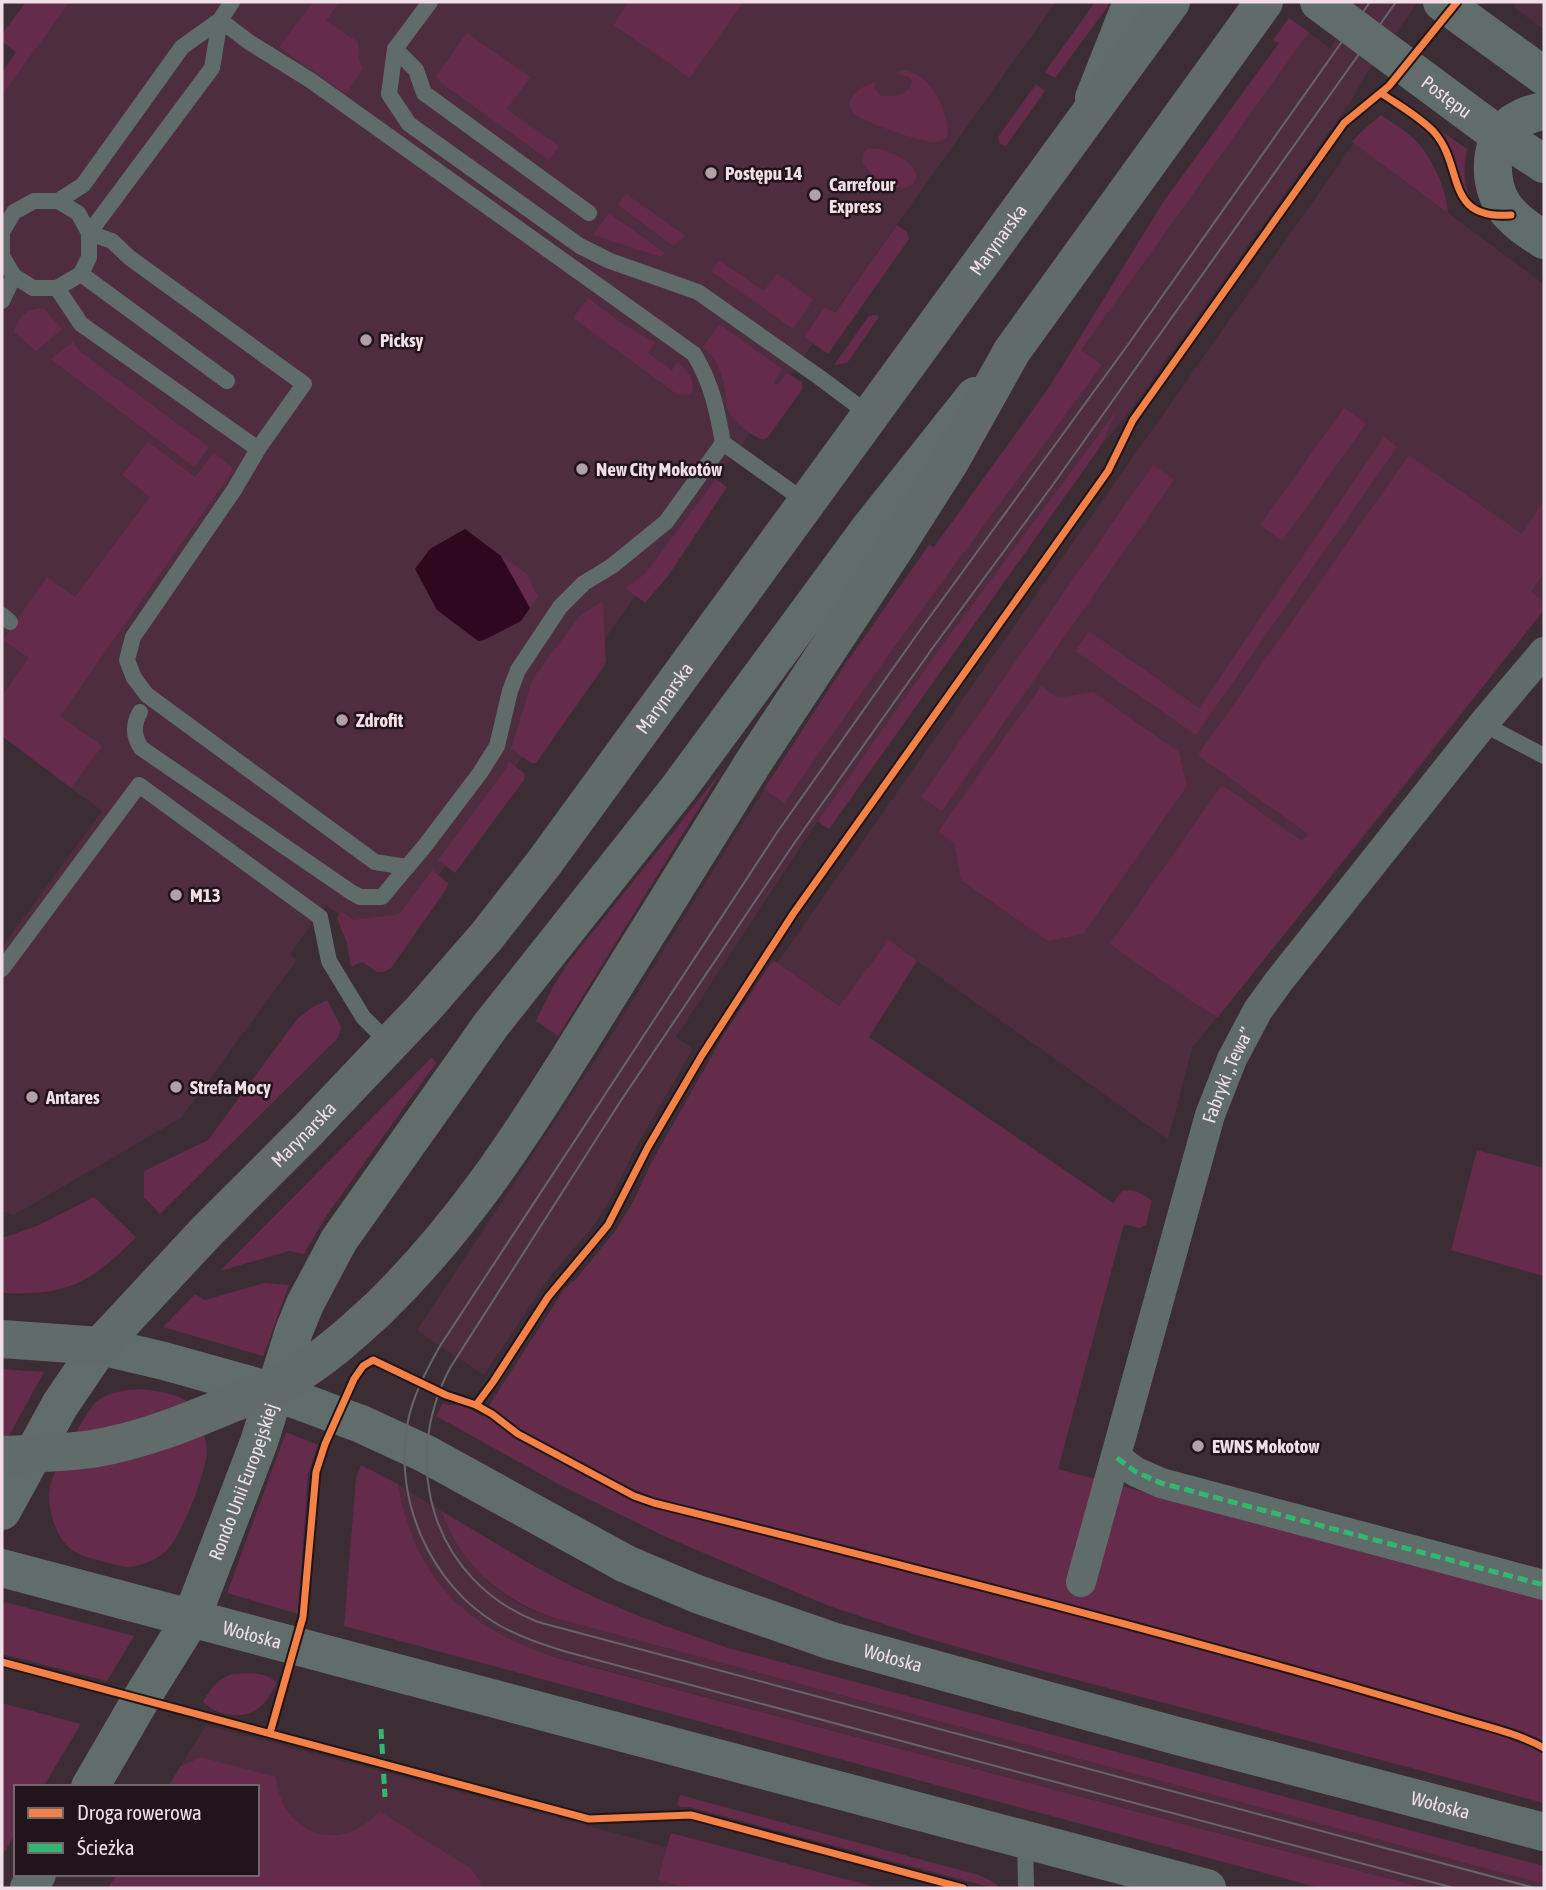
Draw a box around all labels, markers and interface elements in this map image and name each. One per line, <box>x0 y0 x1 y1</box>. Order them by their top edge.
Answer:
street label: Postępu <box>1417 71 1476 122</box>
place label: Postępu 14 <box>725 162 802 184</box>
marker: Postępu 14 <box>703 165 719 181</box>
place label: Carrefour Express <box>829 173 896 217</box>
marker: Carrefour Express <box>807 187 823 203</box>
street label: Marynarska <box>965 200 1031 279</box>
place label: Picksy <box>380 329 424 351</box>
marker: Picksy <box>358 332 374 348</box>
place label: New City Mokotów <box>596 458 723 480</box>
marker: New City Mokotów <box>574 461 590 477</box>
street label: Marynarska <box>631 658 697 738</box>
place label: Zdrofit <box>356 709 404 731</box>
marker: Zdrofit <box>334 712 350 728</box>
place label: M13 <box>190 884 221 906</box>
marker: M13 <box>168 887 184 903</box>
street label: Fabryki „Tewa” <box>1197 1023 1258 1125</box>
place label: Strefa Mocy <box>190 1076 271 1098</box>
marker: Strefa Mocy <box>168 1079 184 1095</box>
place label: Antares <box>45 1086 100 1108</box>
marker: Antares <box>24 1089 40 1105</box>
street label: Marynarska <box>267 1097 340 1171</box>
street label: Rondo Unii Europejskiej <box>204 1400 282 1563</box>
place label: EWNS Mokotow <box>1212 1435 1320 1457</box>
marker: EWNS Mokotow <box>1190 1438 1206 1454</box>
street label: Wołoska <box>221 1616 284 1653</box>
street label: Wołoska <box>861 1639 925 1676</box>
legend <box>14 1785 259 1876</box>
street label: Wołoska <box>1409 1787 1472 1823</box>
text: Droga rowerowa <box>77 1800 202 1824</box>
text: Ścieżka <box>77 1835 135 1859</box>

